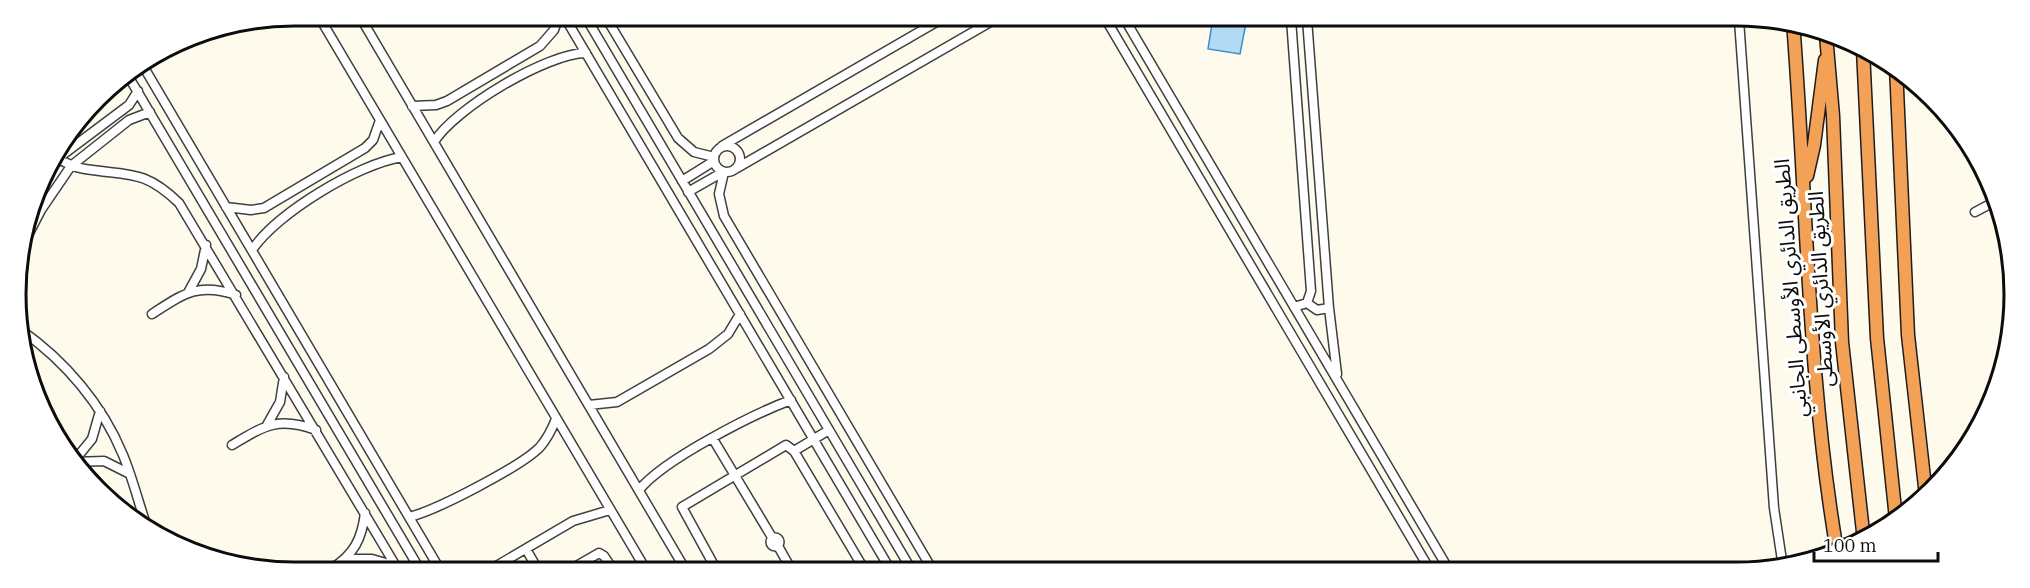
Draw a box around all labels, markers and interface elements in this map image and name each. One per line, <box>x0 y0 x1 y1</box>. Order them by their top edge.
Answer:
street label: الطريق الدائري الأوسطى الجانبي <box>1767 158 1816 418</box>
street label: الطريق الدائري الأوسطى <box>1801 190 1842 388</box>
scale bar <box>1814 525 1938 563</box>
text: 100 m <box>1823 534 1877 557</box>

